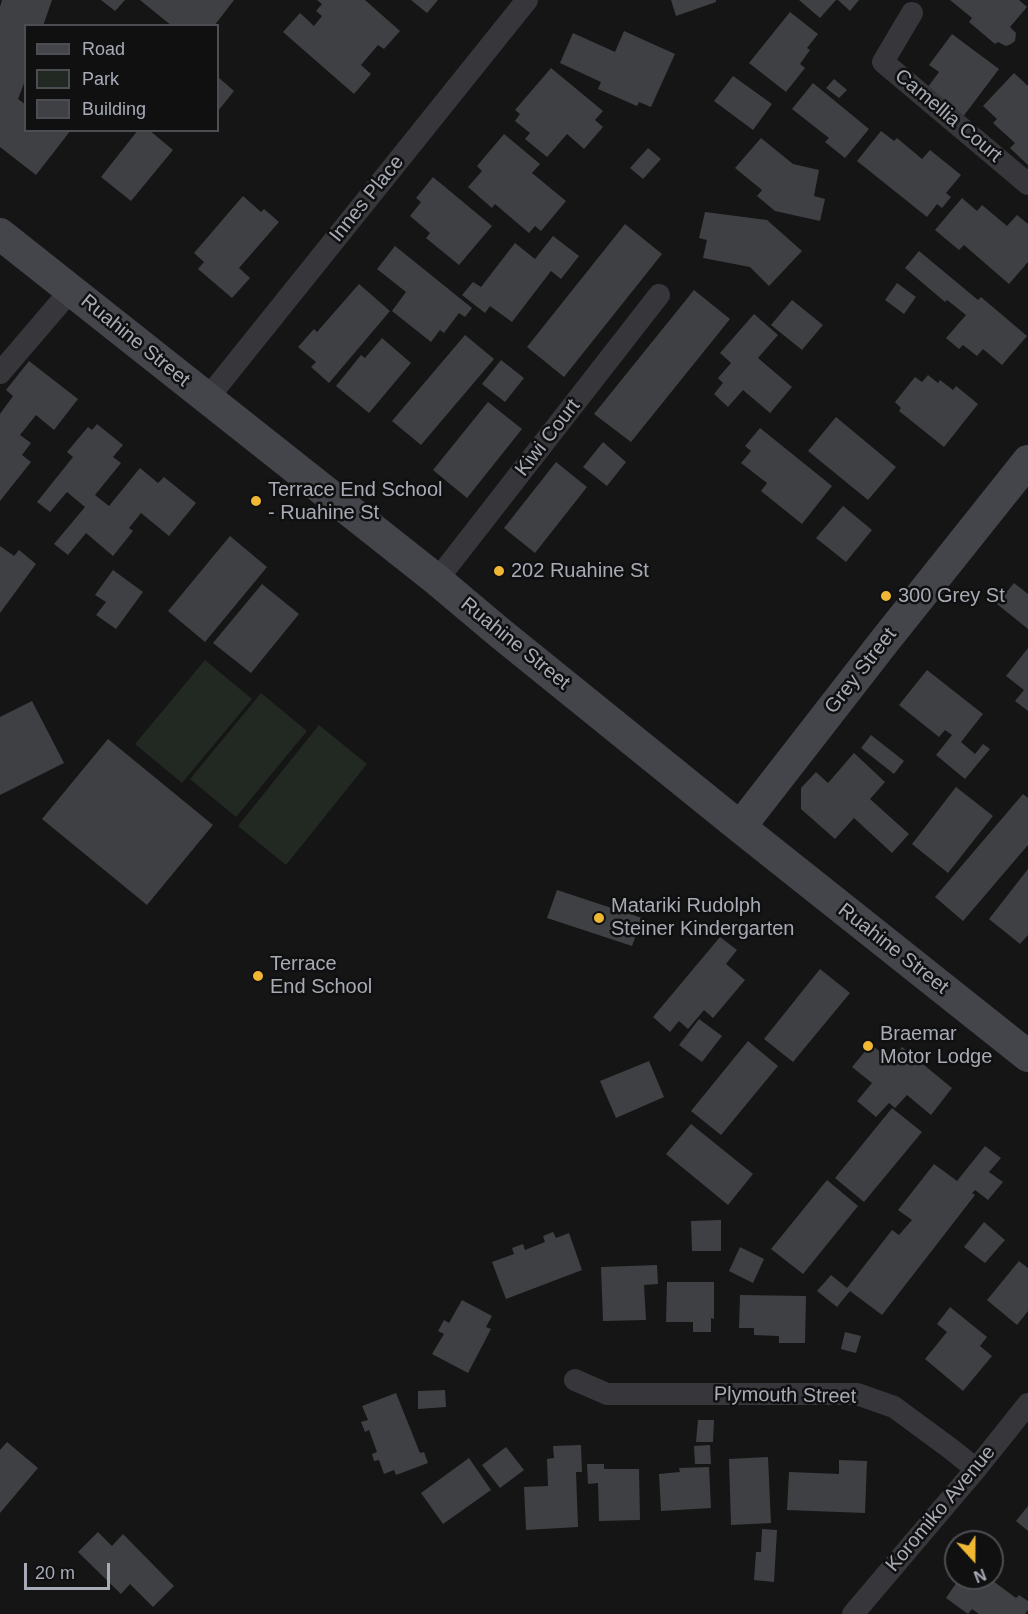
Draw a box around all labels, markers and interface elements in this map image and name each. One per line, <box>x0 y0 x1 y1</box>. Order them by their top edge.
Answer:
legend <box>24 24 219 132</box>
text: Road <box>82 39 125 59</box>
street label: Camellia Court <box>890 64 1006 168</box>
text: Park <box>82 69 119 89</box>
text: Building <box>82 99 146 119</box>
street label: Innes Place <box>325 151 409 247</box>
street label: Ruahine Street <box>76 290 194 392</box>
street label: Kiwi Court <box>510 395 586 481</box>
place label: Terrace End School - Ruahine St <box>268 478 443 525</box>
marker: Terrace End School - Ruahine St <box>249 494 263 508</box>
place label: 202 Ruahine St <box>511 559 649 583</box>
marker: 202 Ruahine St <box>492 564 506 578</box>
place label: 300 Grey St <box>898 584 1005 608</box>
marker: 300 Grey St <box>879 589 893 603</box>
street label: Ruahine Street <box>456 593 574 695</box>
street label: Grey Street <box>820 623 902 719</box>
place label: Matariki Rudolph Steiner Kindergarten <box>611 894 794 941</box>
street label: Ruahine Street <box>833 898 953 1000</box>
marker: Matariki Rudolph Steiner Kindergarten <box>592 911 606 925</box>
place label: Terrace End School <box>270 952 372 999</box>
marker: Terrace End School <box>251 969 265 983</box>
place label: Braemar Motor Lodge <box>880 1022 992 1069</box>
marker: Braemar Motor Lodge <box>861 1039 875 1053</box>
street label: Plymouth Street <box>714 1383 856 1409</box>
street label: Koromiko Avenue <box>881 1441 1001 1577</box>
north arrow <box>944 1530 1004 1590</box>
scale bar <box>27 1551 112 1589</box>
text: 20 m <box>35 1563 75 1583</box>
text: N <box>971 1565 988 1585</box>

